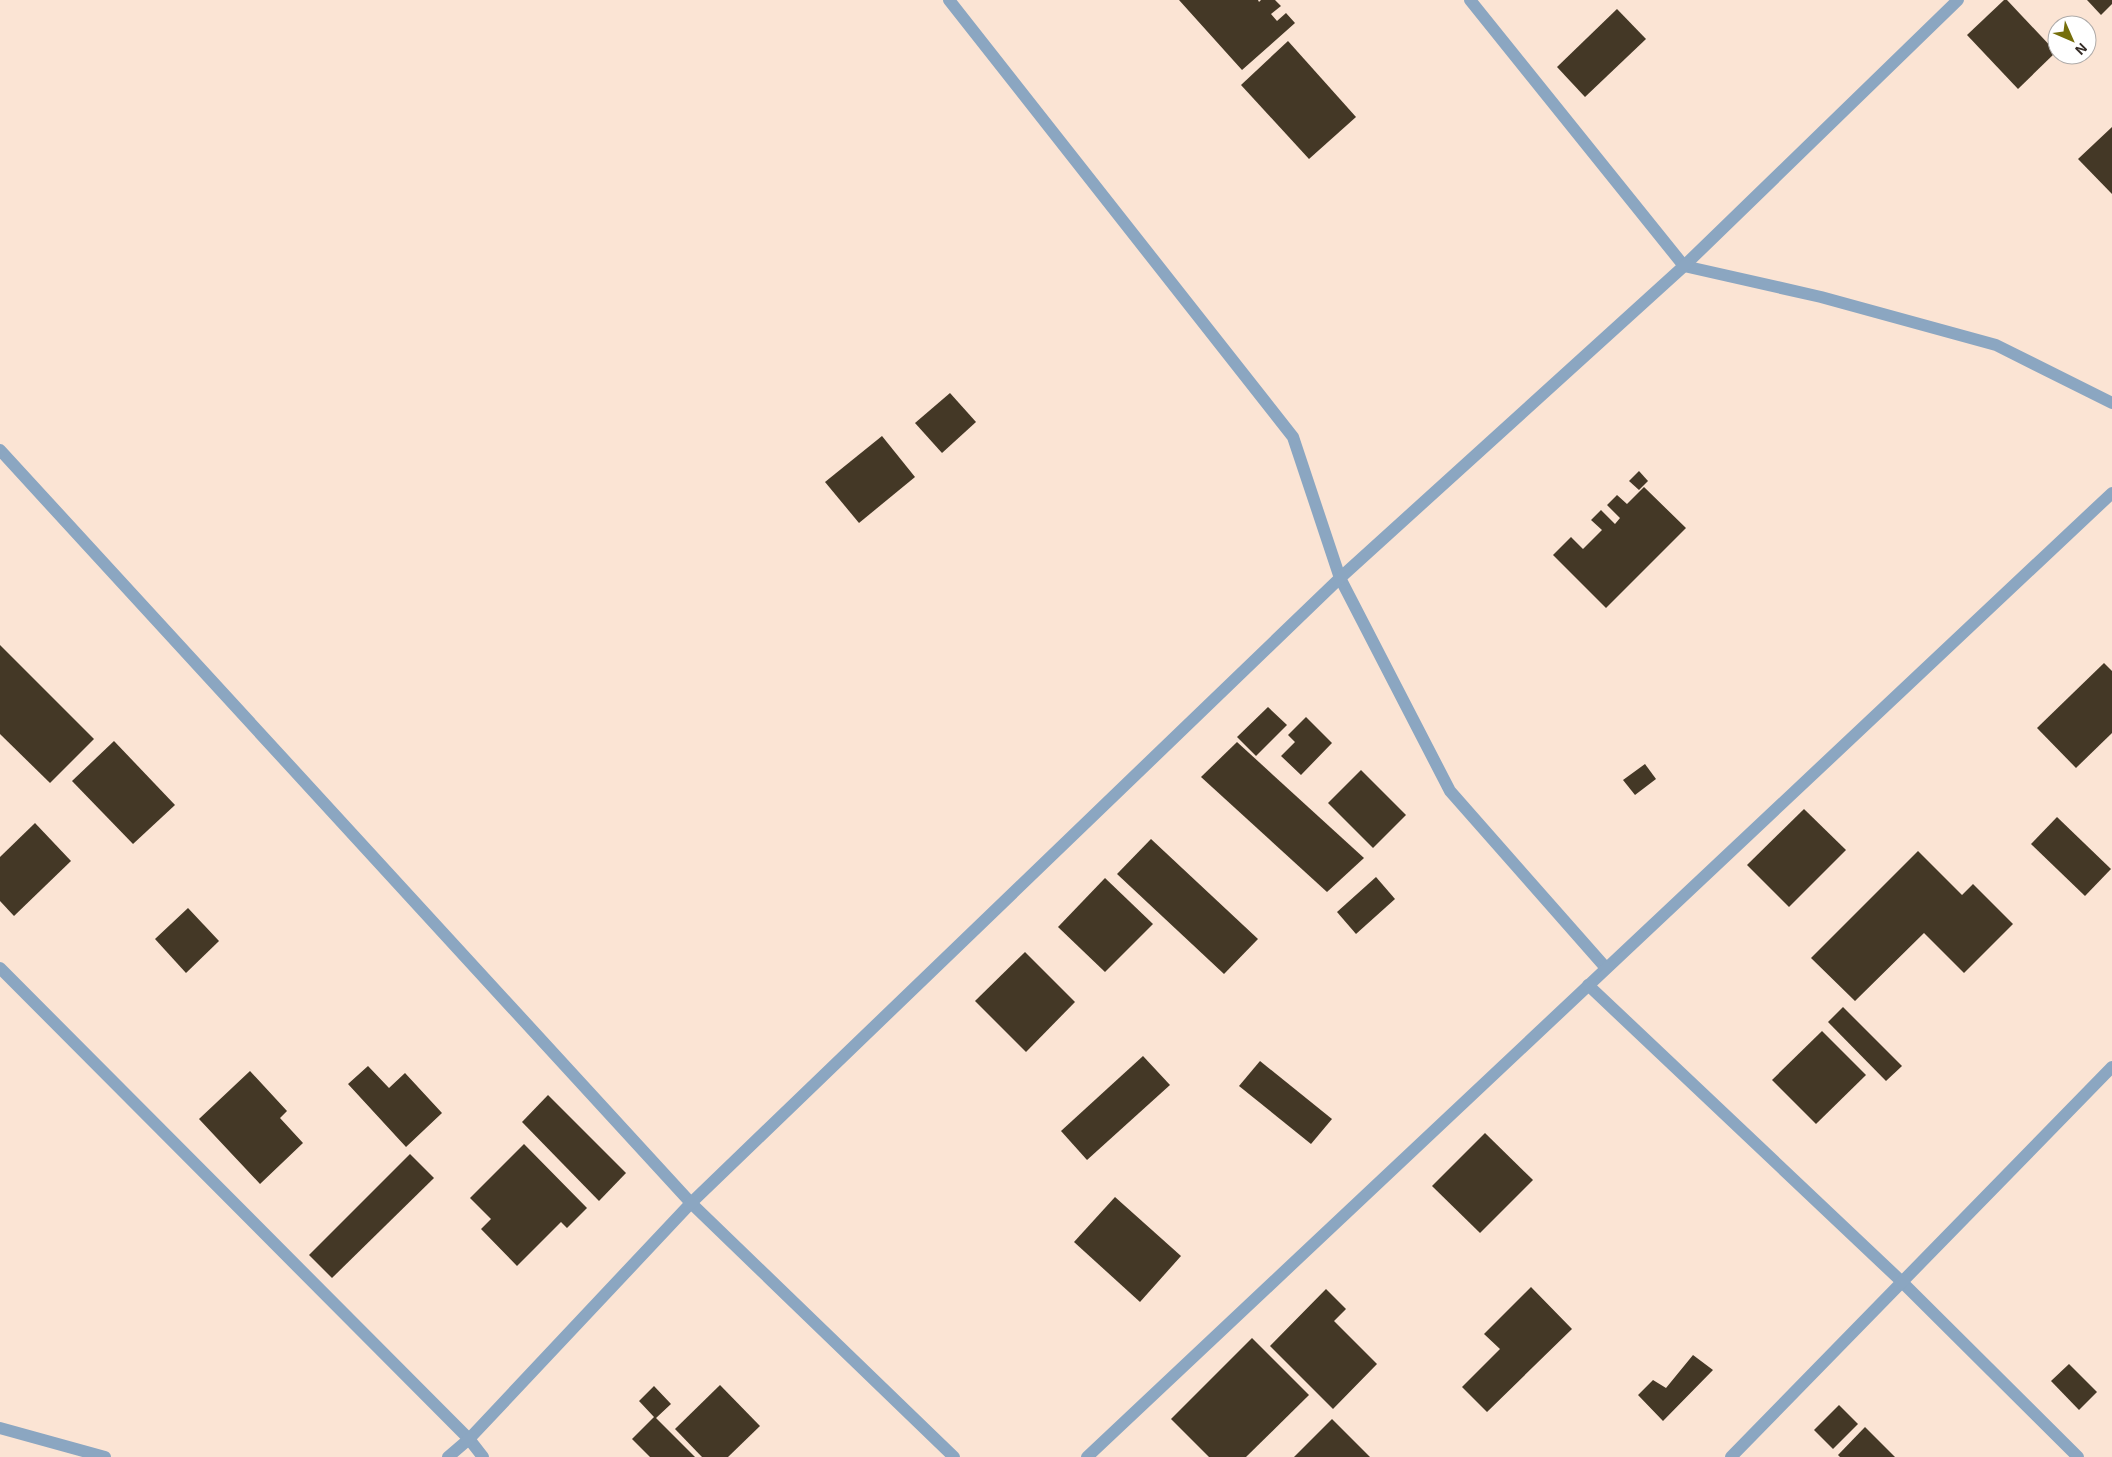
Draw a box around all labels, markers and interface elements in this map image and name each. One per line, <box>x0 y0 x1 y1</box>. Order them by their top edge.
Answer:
north arrow <box>2047 15 2097 65</box>
text: N <box>2072 40 2091 59</box>

